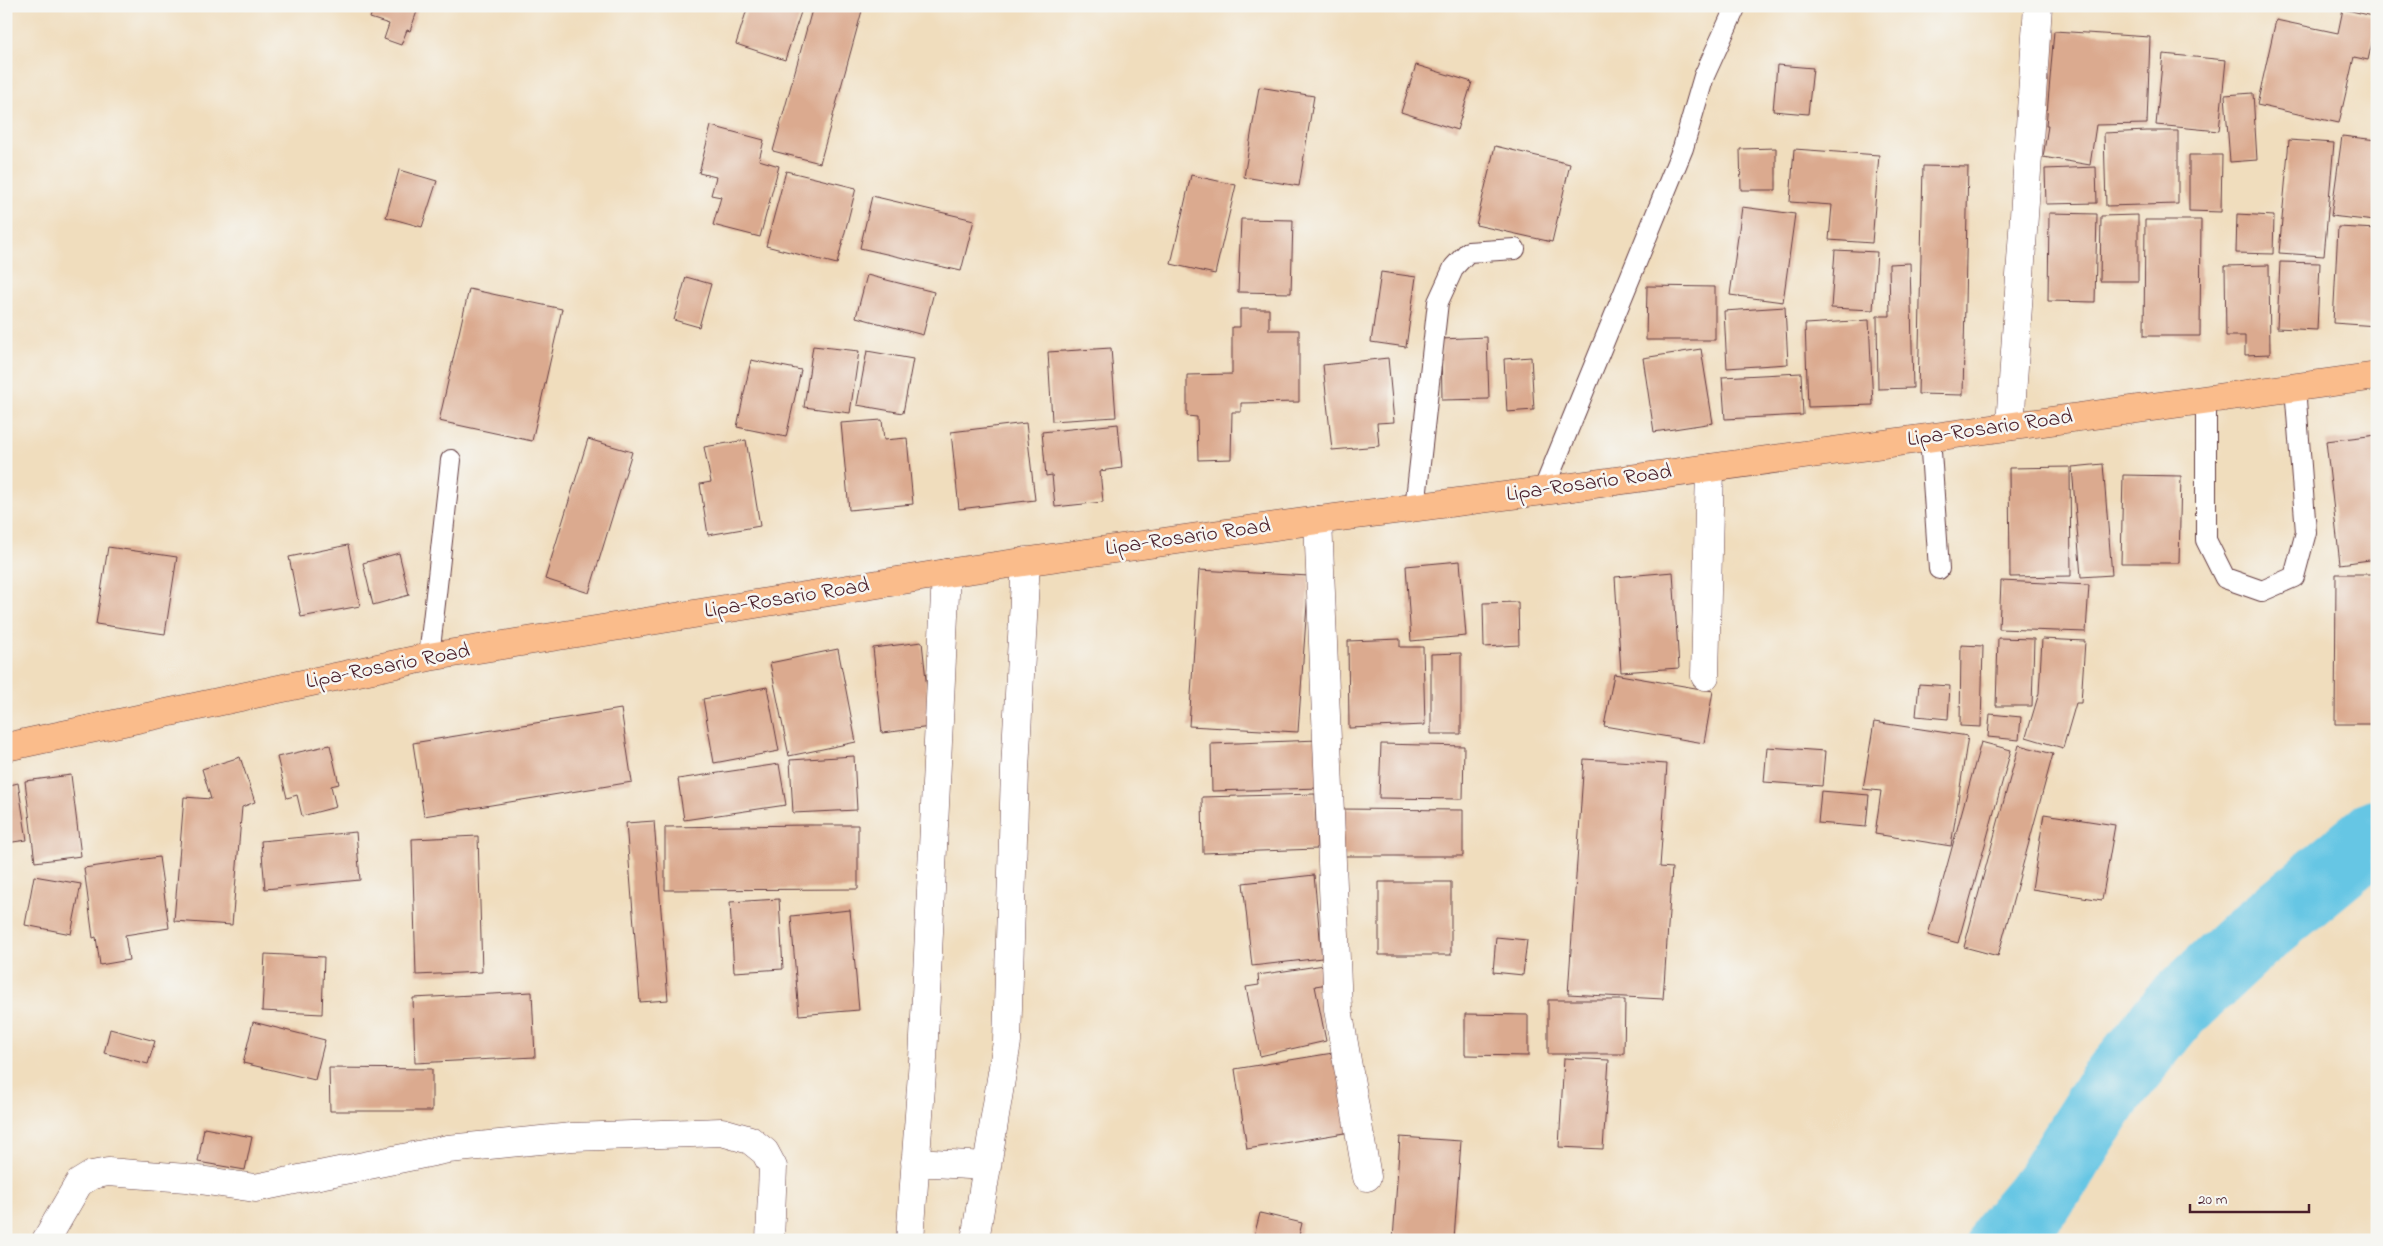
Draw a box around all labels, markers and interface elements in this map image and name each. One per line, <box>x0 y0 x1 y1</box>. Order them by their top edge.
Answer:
street label: Lipa-Rosario Road <box>1905 402 2075 456</box>
street label: Lipa-Rosario Road <box>1504 457 1674 511</box>
street label: Lipa-Rosario Road <box>1103 511 1273 565</box>
street label: Lipa-Rosario Road <box>702 570 872 628</box>
street label: Lipa-Rosario Road <box>303 635 473 699</box>
scale bar <box>2190 1181 2309 1213</box>
text: 20 m <box>2198 1189 2228 1211</box>

